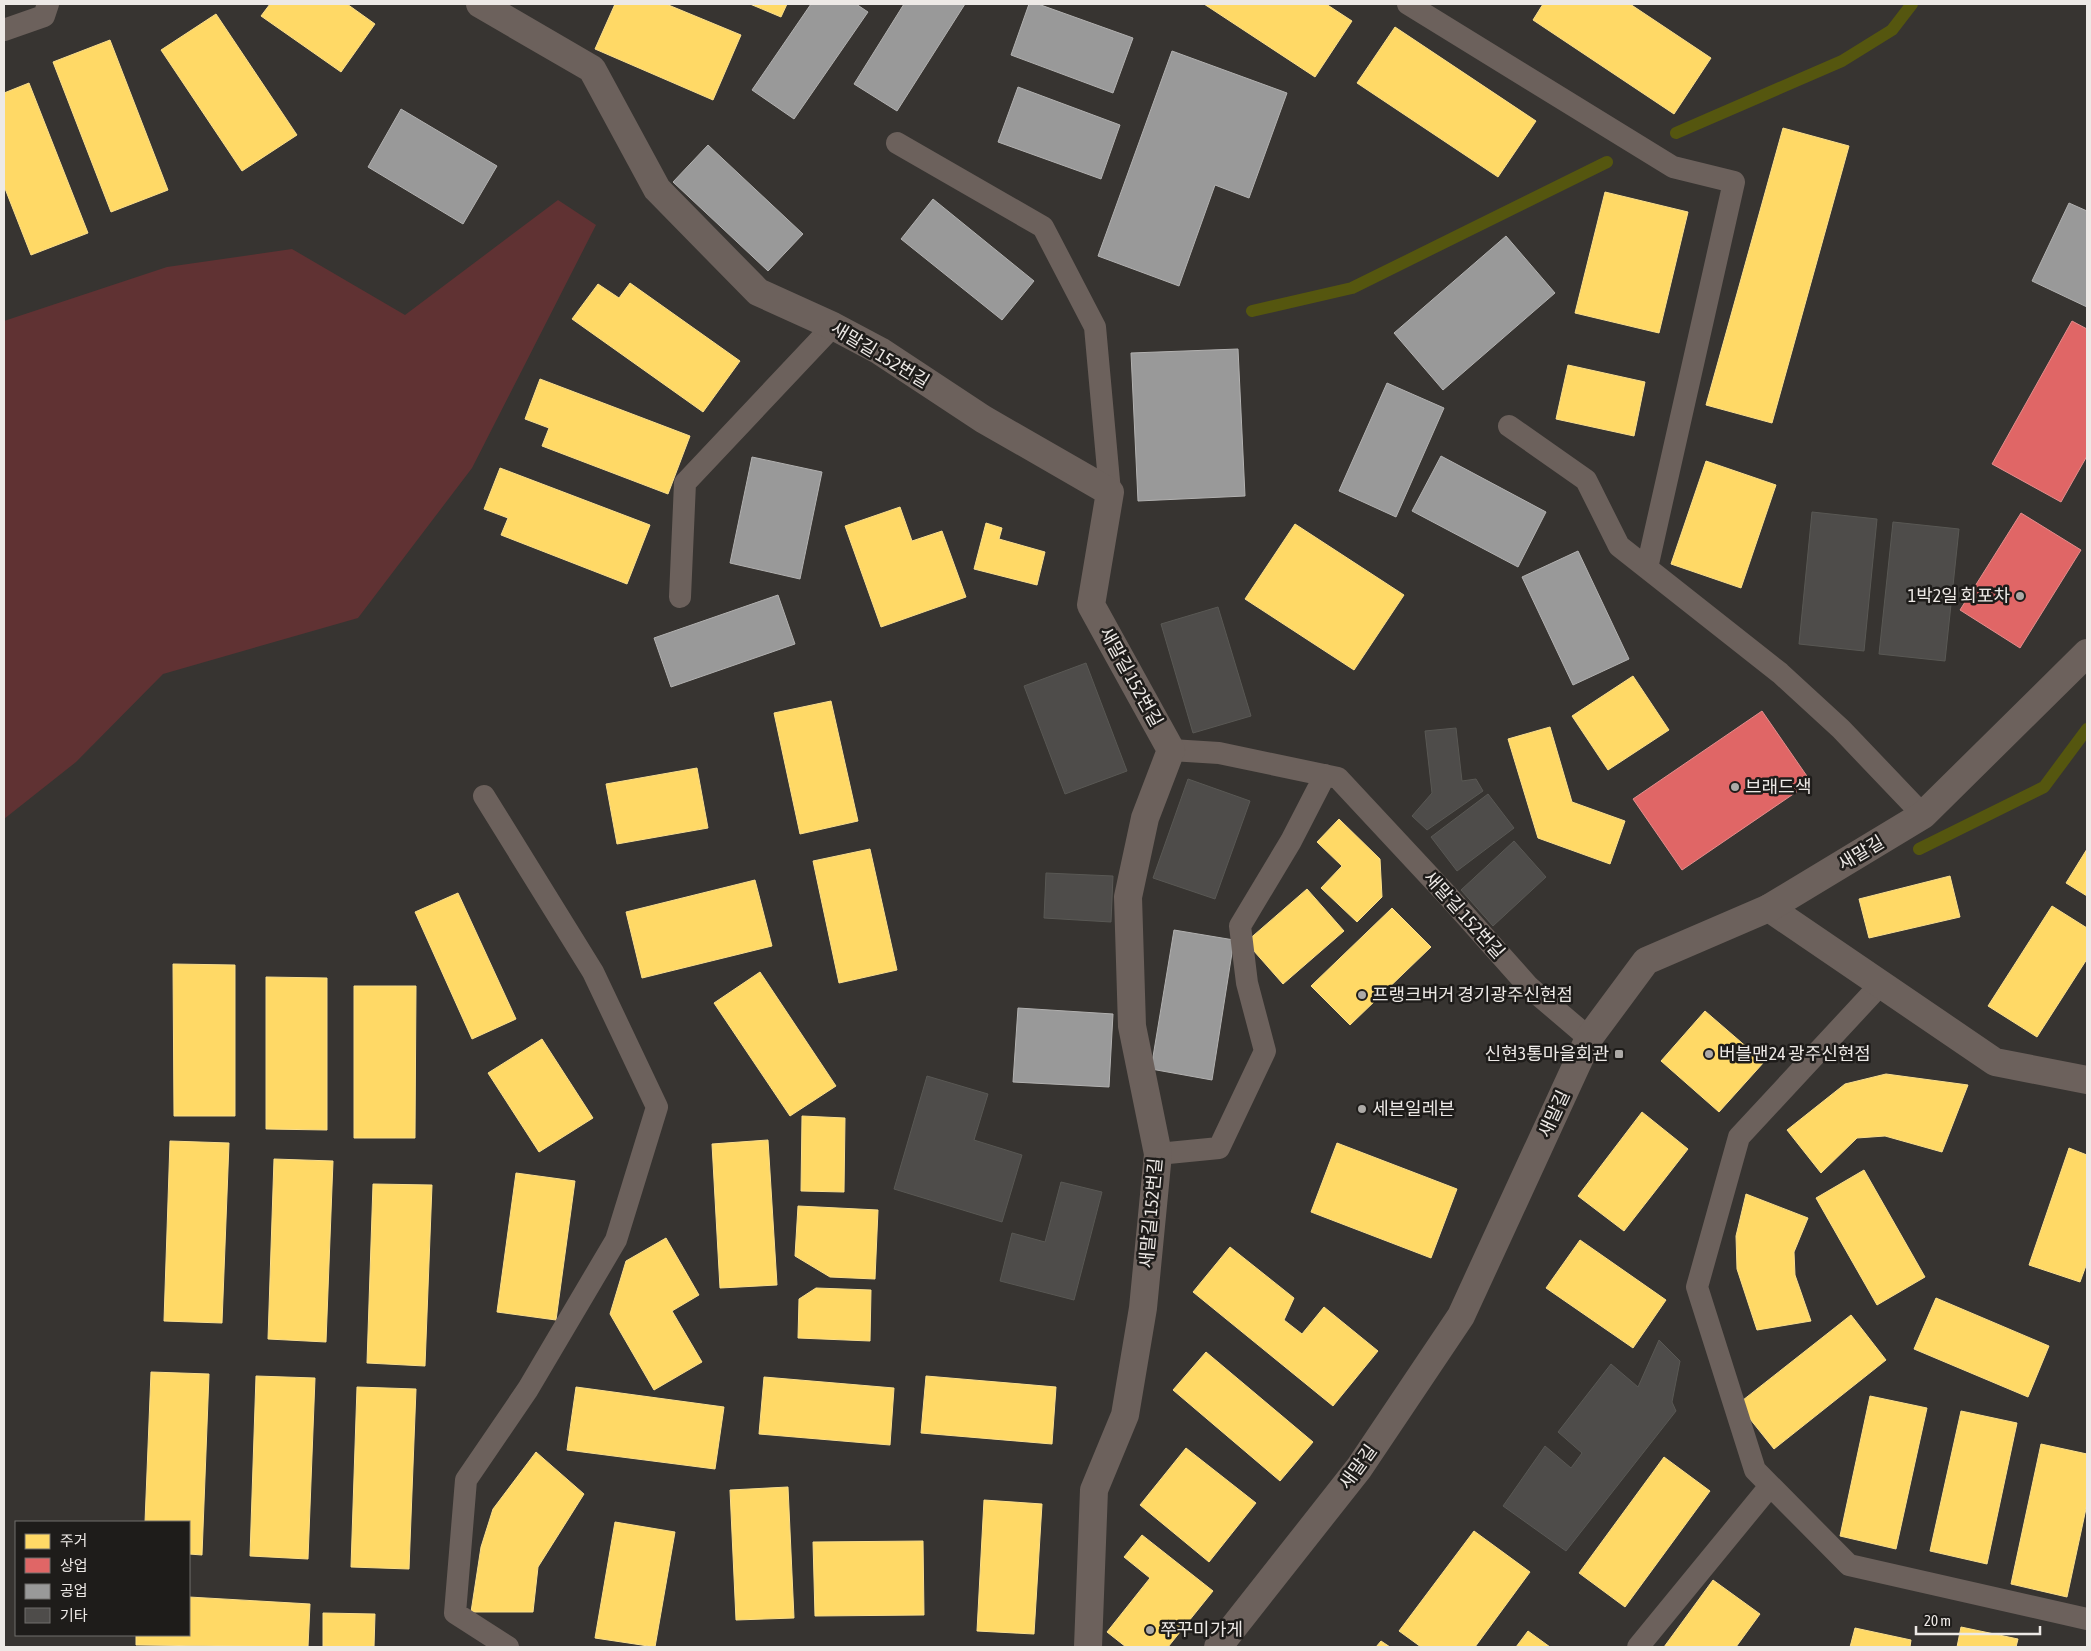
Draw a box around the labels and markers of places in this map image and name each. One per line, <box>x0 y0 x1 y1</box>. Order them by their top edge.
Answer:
place label: 1박2일 회포차 <box>1908 585 2010 606</box>
marker: 1박2일 회포차 <box>2014 590 2026 602</box>
place label: 브래드색 <box>1745 776 1811 797</box>
marker: 브래드색 <box>1729 781 1741 793</box>
place label: 프랭크버거 경기광주신현점 <box>1372 984 1573 1005</box>
marker: 프랭크버거 경기광주신현점 <box>1356 989 1368 1001</box>
place label: 신현3통마을회관 <box>1485 1043 1609 1064</box>
place label: 버블맨24 광주신현점 <box>1719 1043 1871 1064</box>
marker: 신현3통마을회관 <box>1613 1048 1625 1060</box>
marker: 버블맨24 광주신현점 <box>1703 1048 1715 1060</box>
place label: 세븐일레븐 <box>1372 1098 1455 1119</box>
marker: 세븐일레븐 <box>1356 1103 1368 1115</box>
place label: 쭈꾸미가게 <box>1160 1619 1243 1640</box>
marker: 쭈꾸미가게 <box>1144 1624 1156 1636</box>

